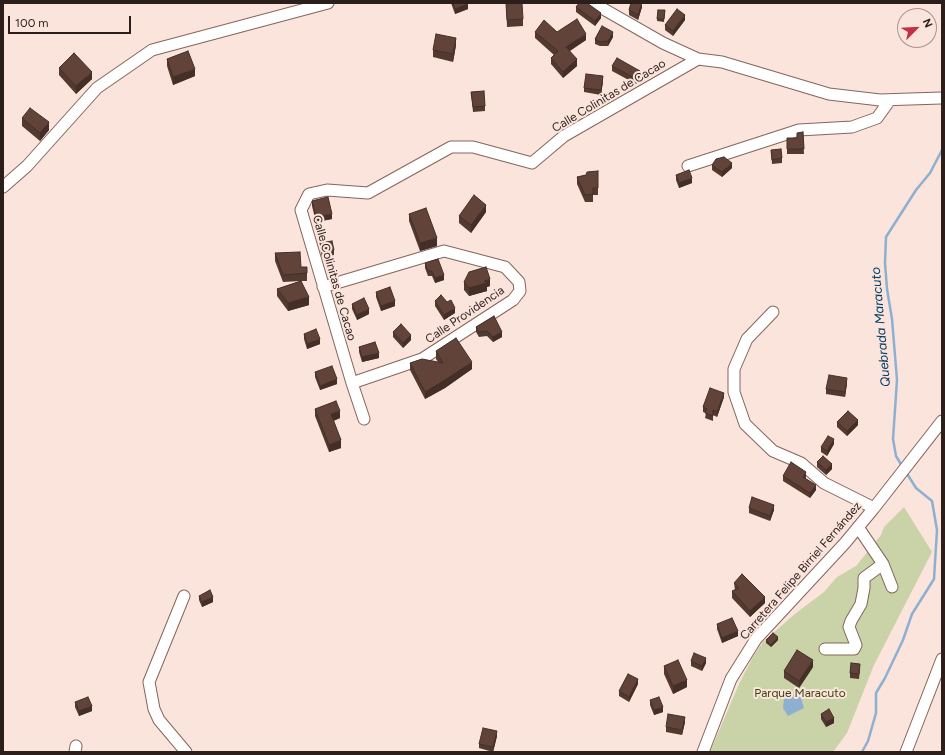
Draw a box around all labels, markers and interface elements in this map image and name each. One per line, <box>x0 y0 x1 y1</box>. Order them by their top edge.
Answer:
scale bar <box>10 8 133 34</box>
north arrow <box>897 8 937 48</box>
text: 100 m <box>15 16 49 30</box>
text: N <box>920 17 935 30</box>
street label: Calle Colinitas de Cacao <box>550 56 668 136</box>
street label: Calle Colinitas de Cacao <box>309 213 359 343</box>
water label: Quebrada Maracuto <box>868 266 894 388</box>
street label: Calle Providencia <box>423 283 507 347</box>
street label: Carretera Felipe Birriel Fernández <box>737 499 865 643</box>
park label: Parque Maracuto <box>754 686 846 700</box>

